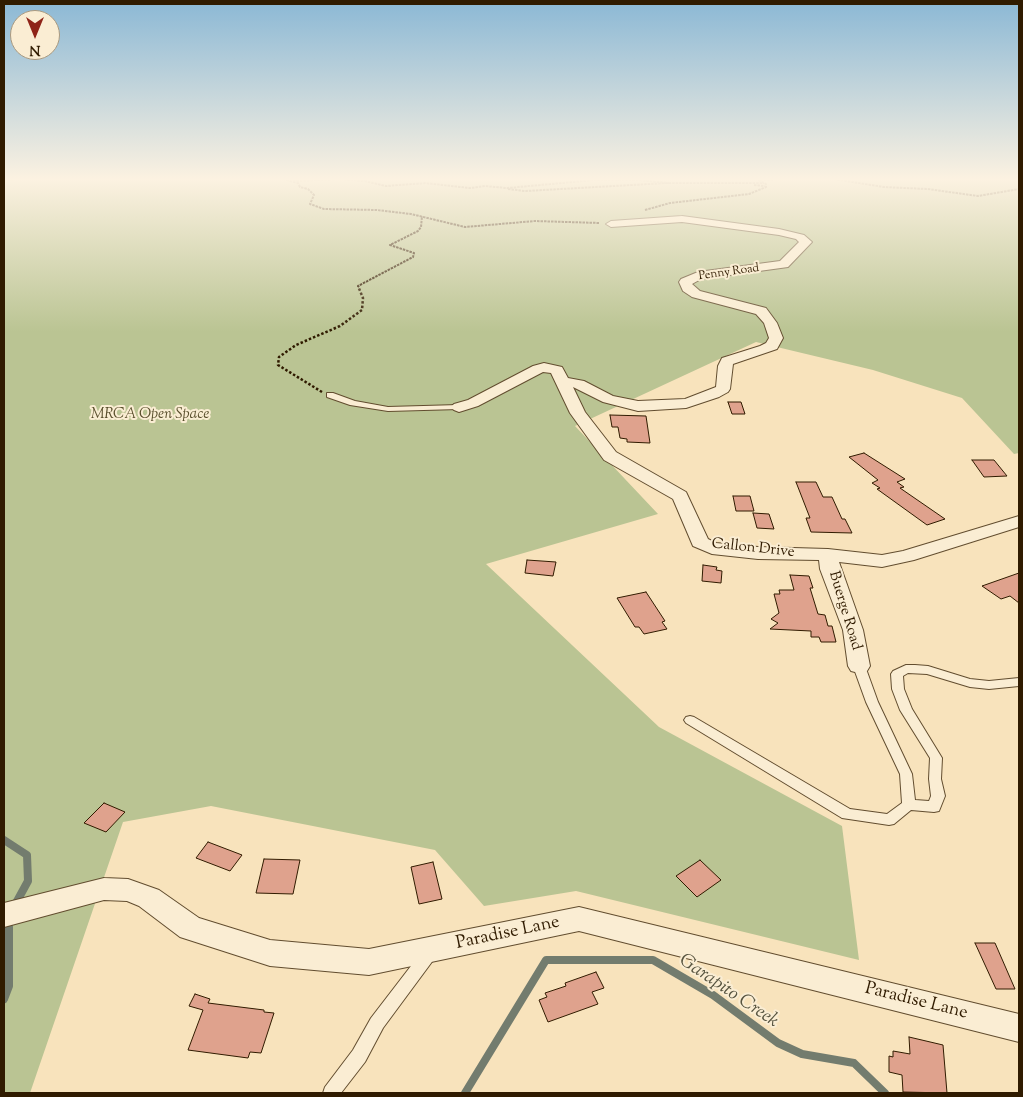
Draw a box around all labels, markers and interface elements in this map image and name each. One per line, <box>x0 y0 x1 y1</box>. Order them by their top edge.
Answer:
north arrow <box>10 10 60 60</box>
text: N <box>29 39 41 59</box>
street label: Penny Road <box>698 262 760 284</box>
park label: MRCA Open Space <box>91 406 209 424</box>
street label: Callon Drive <box>711 536 795 562</box>
street label: Buerge Road <box>823 569 865 653</box>
street label: Paradise Lane <box>454 912 562 956</box>
water label: Garapito Creek <box>674 950 782 1034</box>
street label: Paradise Lane <box>862 979 970 1025</box>

